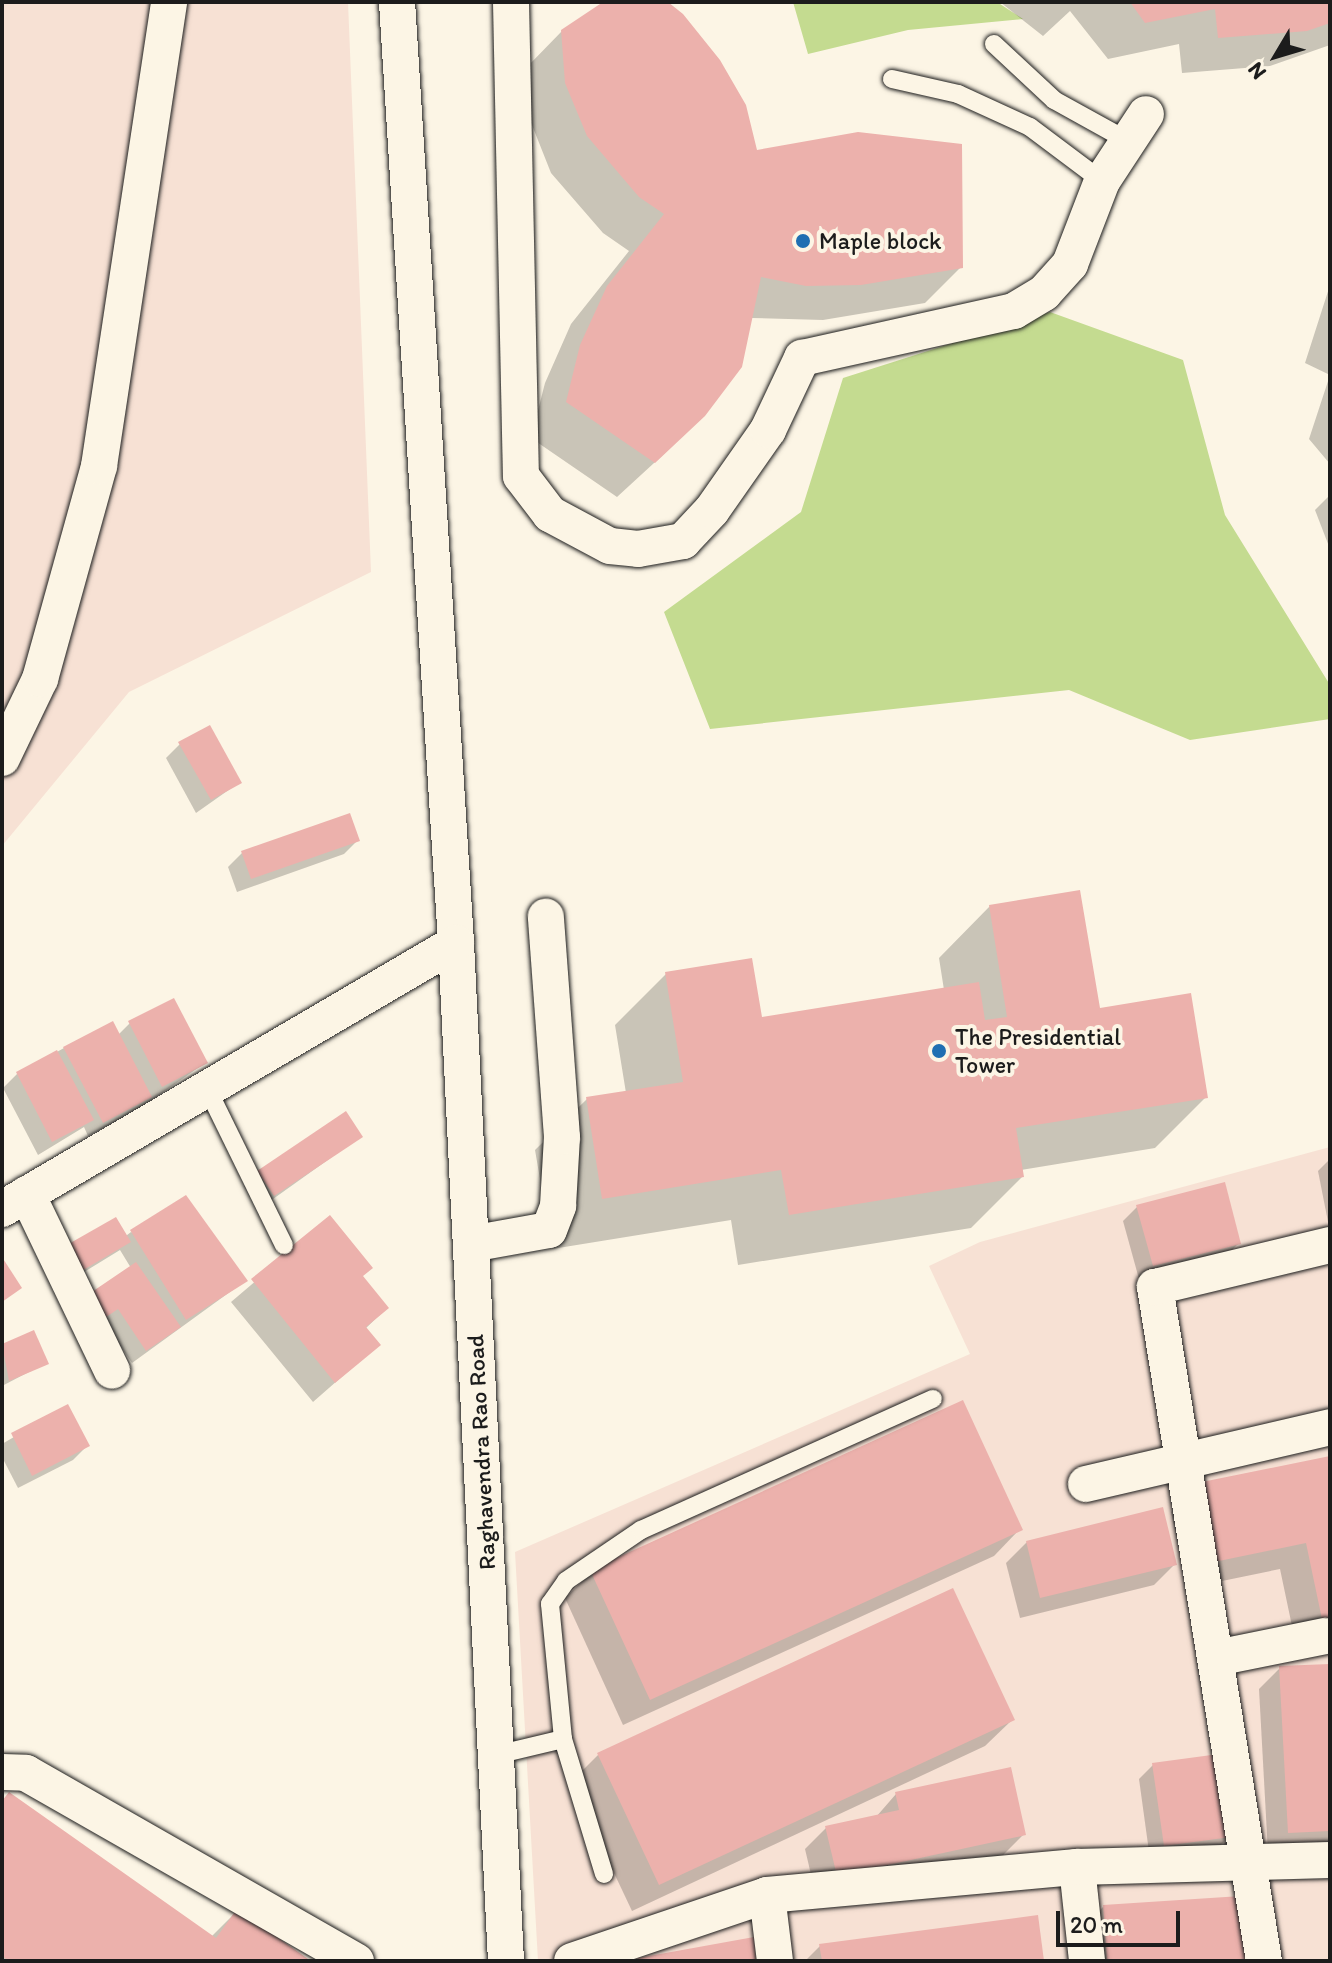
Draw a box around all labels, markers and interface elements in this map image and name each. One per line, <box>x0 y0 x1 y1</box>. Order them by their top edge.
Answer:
north arrow <box>1236 16 1316 96</box>
text: N <box>1241 57 1272 85</box>
place label: Maple block <box>819 227 942 255</box>
marker: Maple block <box>794 232 812 250</box>
place label: The Presidential Tower <box>955 1023 1122 1079</box>
marker: The Presidential Tower <box>930 1042 948 1060</box>
street label: Raghavendra Rao Road <box>460 1333 502 1571</box>
scale bar <box>1060 1895 1184 1945</box>
text: 20 m <box>1070 1910 1123 1939</box>

